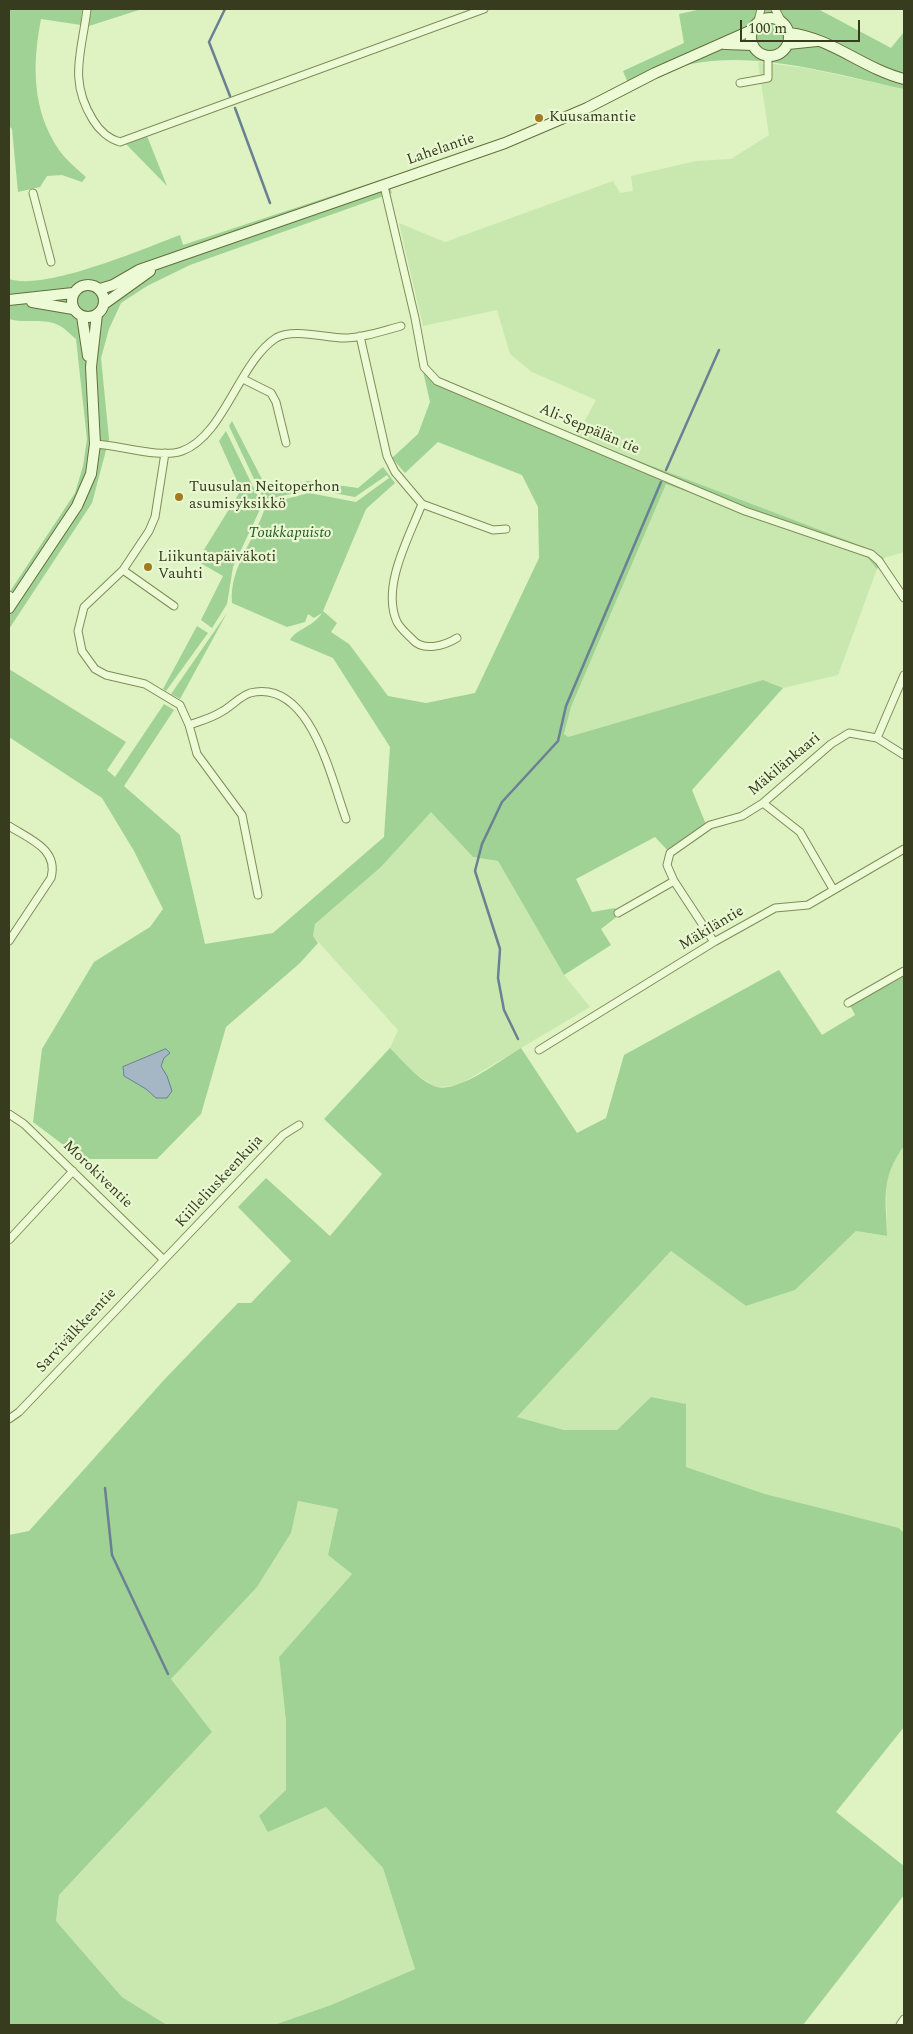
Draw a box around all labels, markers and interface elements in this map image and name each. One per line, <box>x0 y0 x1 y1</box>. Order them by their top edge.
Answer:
scale bar <box>743 10 863 42</box>
text: 100 m <box>748 17 787 40</box>
place label: Kuusamantie <box>549 109 636 127</box>
marker: Kuusamantie <box>533 112 545 124</box>
street label: Lahelantie <box>405 130 477 170</box>
street label: Ali-Seppälän tie <box>536 401 642 459</box>
place label: Tuusulan Neitoperhon asumisyksikkö <box>189 479 340 514</box>
marker: Tuusulan Neitoperhon asumisyksikkö <box>173 491 185 503</box>
park label: Toukkapuisto <box>249 525 331 543</box>
place label: Liikuntapäiväkoti Vauhti <box>158 549 276 584</box>
marker: Liikuntapäiväkoti Vauhti <box>142 561 154 573</box>
street label: Mäkilänkaari <box>745 730 825 800</box>
street label: Mäkiläntie <box>676 903 748 955</box>
street label: Kiilleliuskeenkuja <box>172 1132 268 1232</box>
street label: Morokiventie <box>58 1137 136 1213</box>
street label: Sarvivälkkeentie <box>33 1285 121 1377</box>

